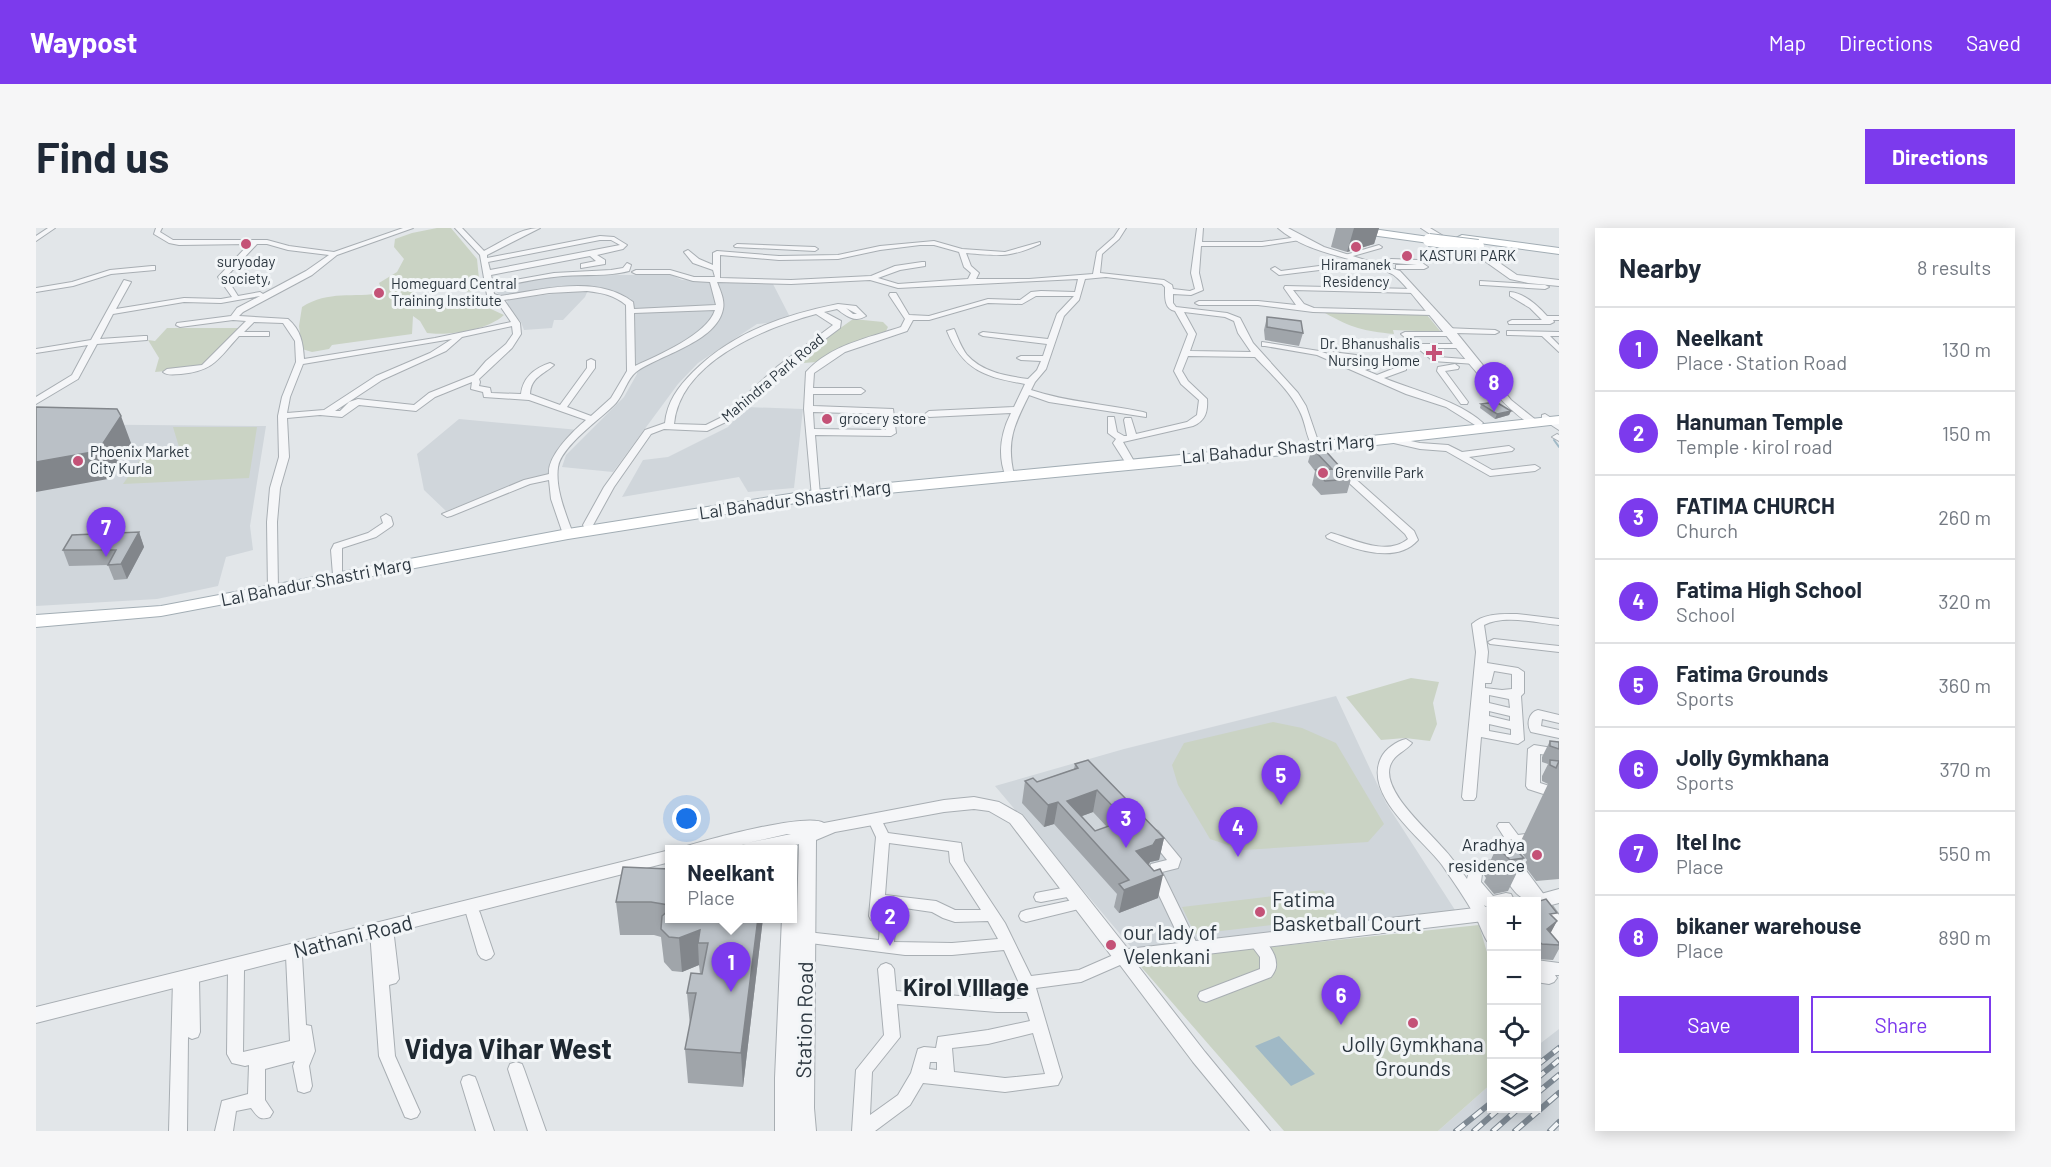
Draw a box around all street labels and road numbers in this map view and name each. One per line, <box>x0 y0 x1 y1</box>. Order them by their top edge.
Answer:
street label: Mahindra Park Road <box>717 329 827 425</box>
street label: Lal Bahadur Shastri Marg <box>1181 429 1375 467</box>
street label: Lal Bahadur Shastri Marg <box>698 475 892 523</box>
street label: Lal Bahadur Shastri Marg <box>219 552 413 610</box>
street label: Nathani Road <box>291 909 415 962</box>
street label: Station Road <box>790 961 817 1079</box>

